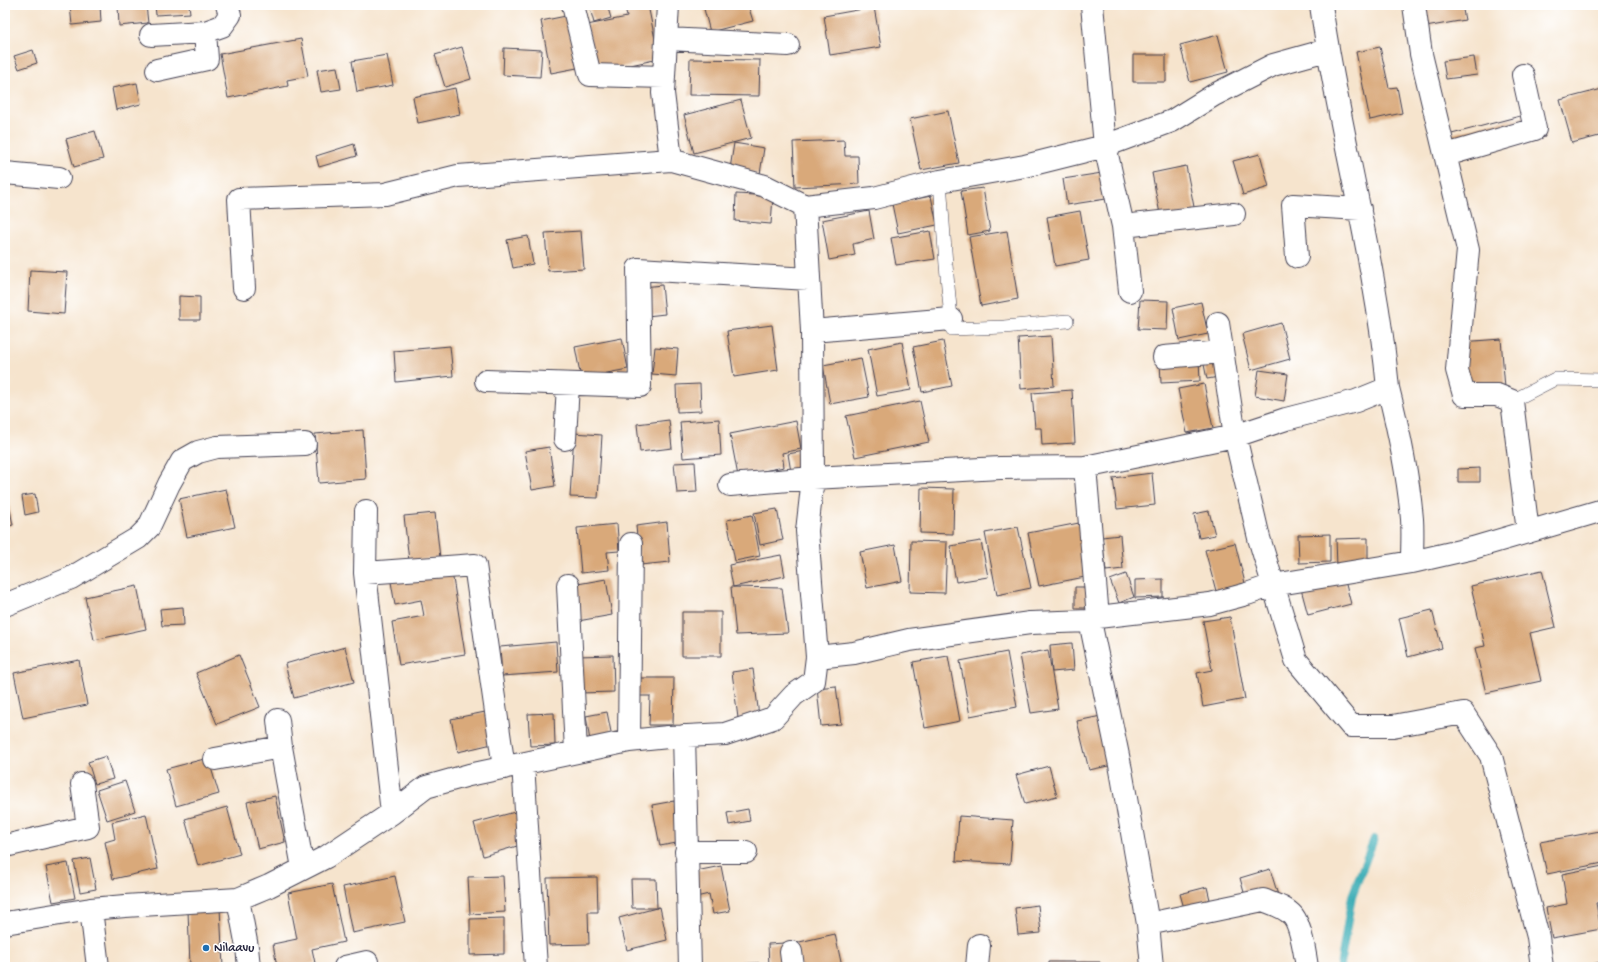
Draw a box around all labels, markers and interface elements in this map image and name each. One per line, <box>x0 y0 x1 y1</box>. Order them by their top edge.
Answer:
place label: Nilaavu <box>214 941 254 956</box>
marker: Nilaavu <box>201 943 211 953</box>

